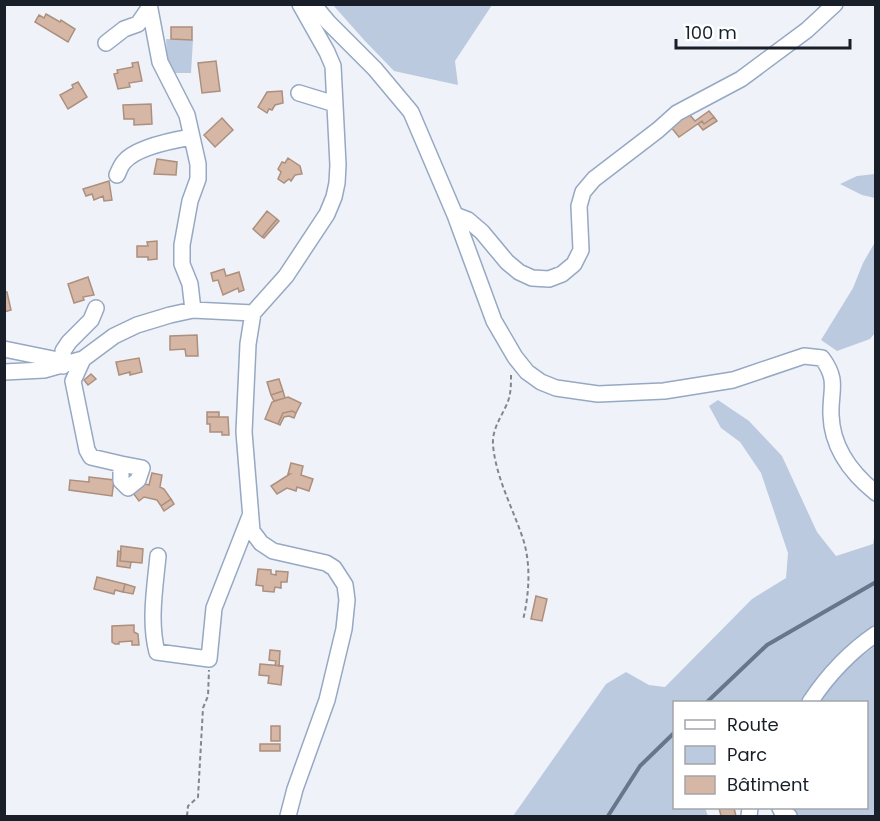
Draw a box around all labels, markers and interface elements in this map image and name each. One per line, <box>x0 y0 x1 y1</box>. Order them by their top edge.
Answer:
scale bar <box>676 12 850 50</box>
text: 100 m <box>685 20 737 45</box>
legend <box>673 701 868 809</box>
text: Route <box>727 712 779 737</box>
text: Parc <box>727 742 767 767</box>
text: Bâtiment <box>727 772 809 797</box>

